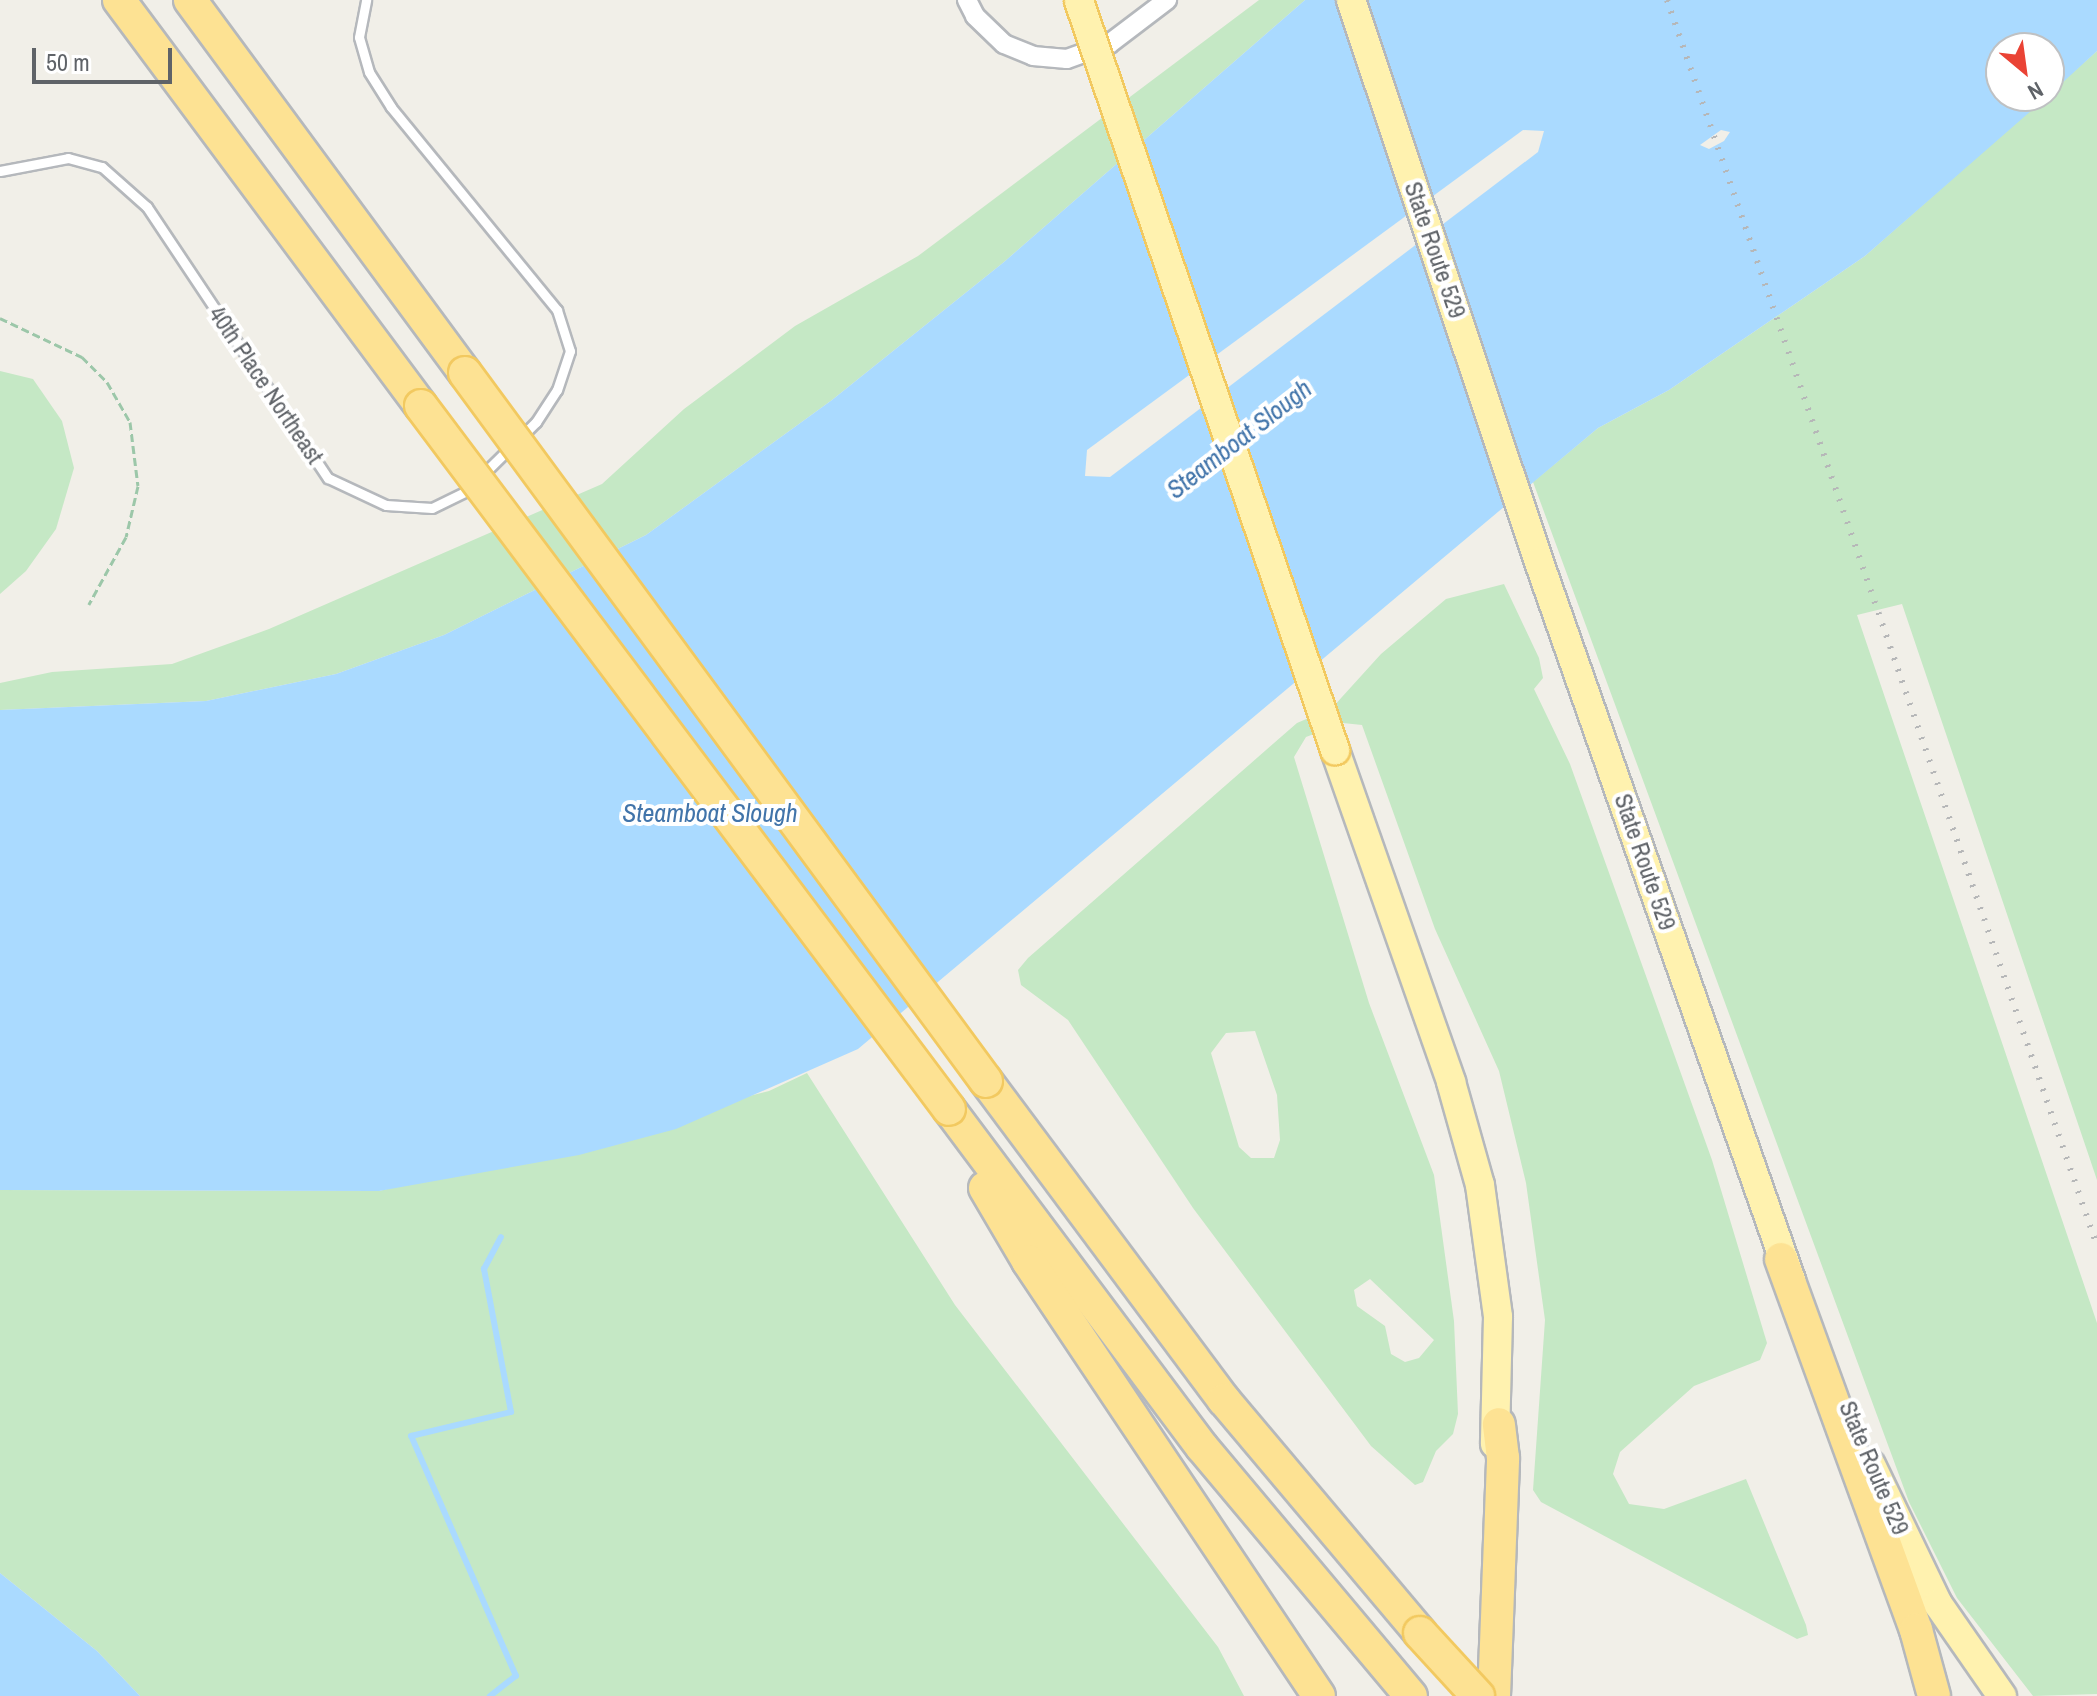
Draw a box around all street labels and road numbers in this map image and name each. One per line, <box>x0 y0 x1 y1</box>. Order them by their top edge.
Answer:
street label: State Route 529 <box>1398 178 1472 322</box>
street label: 40th Place Northeast <box>203 301 329 469</box>
street label: State Route 529 <box>1608 790 1682 934</box>
street label: State Route 529 <box>1833 1397 1915 1539</box>

